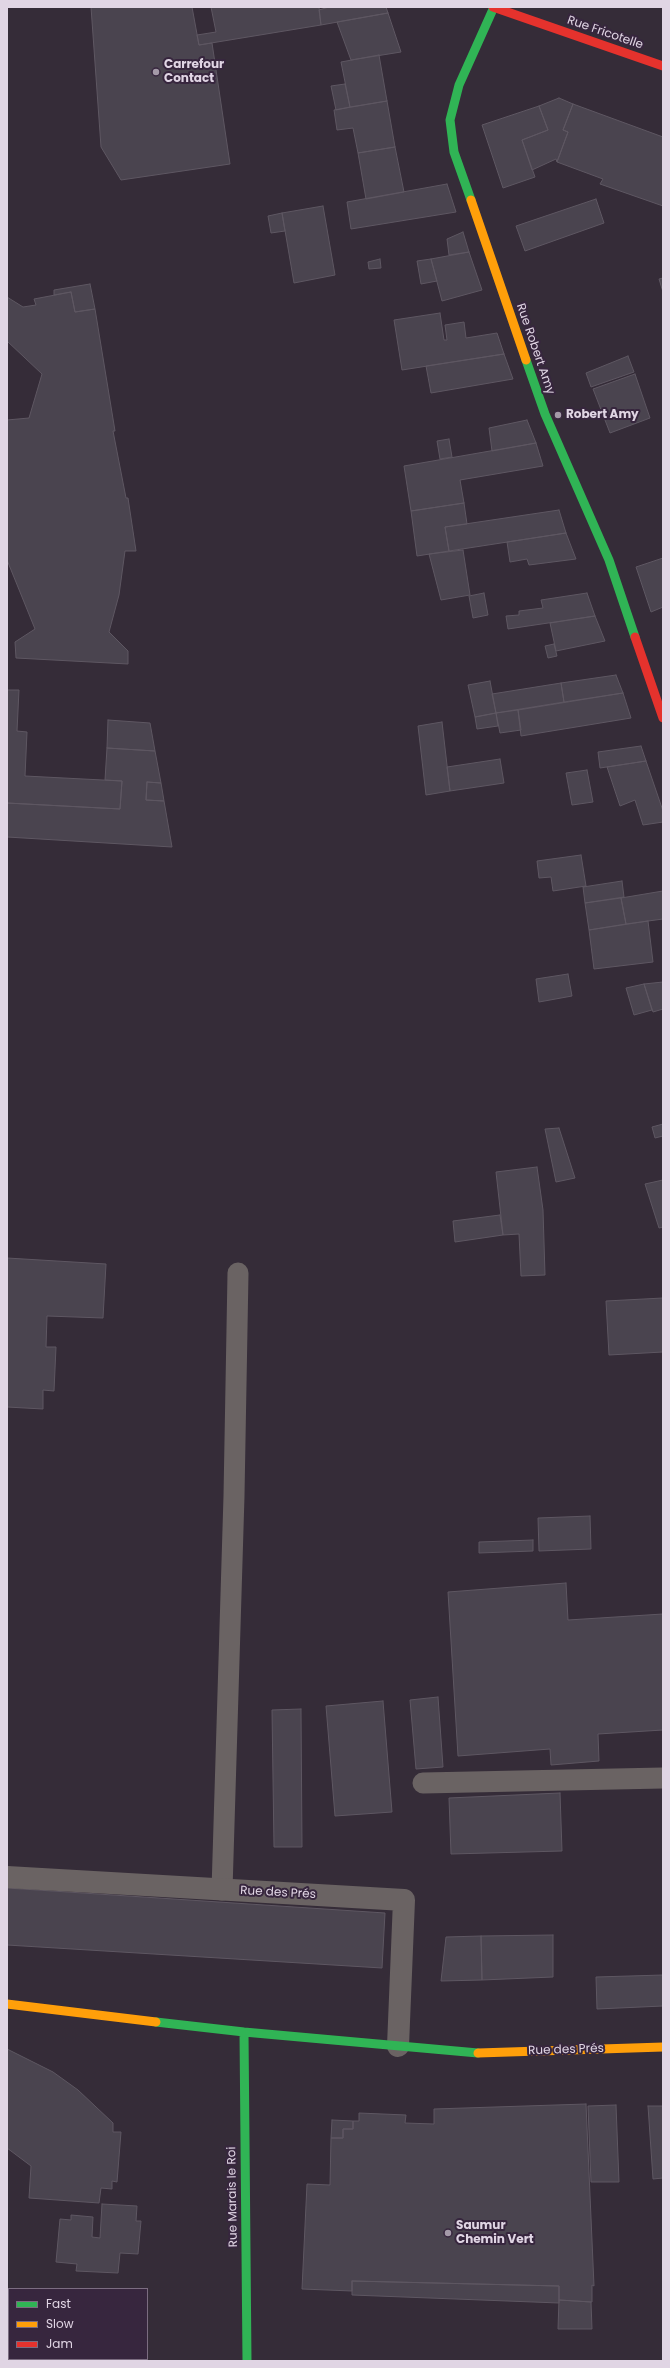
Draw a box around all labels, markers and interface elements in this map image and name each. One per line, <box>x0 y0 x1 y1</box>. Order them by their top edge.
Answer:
street label: Rue Fricotelle <box>565 13 645 53</box>
place label: Carrefour Contact <box>164 58 224 86</box>
marker: Carrefour Contact <box>151 67 161 77</box>
street label: Rue Robert Amy <box>513 302 557 396</box>
place label: Robert Amy <box>566 408 639 422</box>
marker: Robert Amy <box>553 410 563 420</box>
street label: Rue des Prés <box>240 1884 316 1902</box>
street label: Rue des Prés <box>528 2041 604 2059</box>
street label: Rue Marais le Roi <box>225 2147 241 2247</box>
place label: Saumur Chemin Vert <box>456 2219 534 2247</box>
marker: Saumur Chemin Vert <box>443 2228 453 2238</box>
legend <box>8 2288 148 2360</box>
text: Fast <box>46 2295 71 2312</box>
text: Slow <box>46 2315 74 2332</box>
text: Jam <box>46 2335 73 2352</box>

